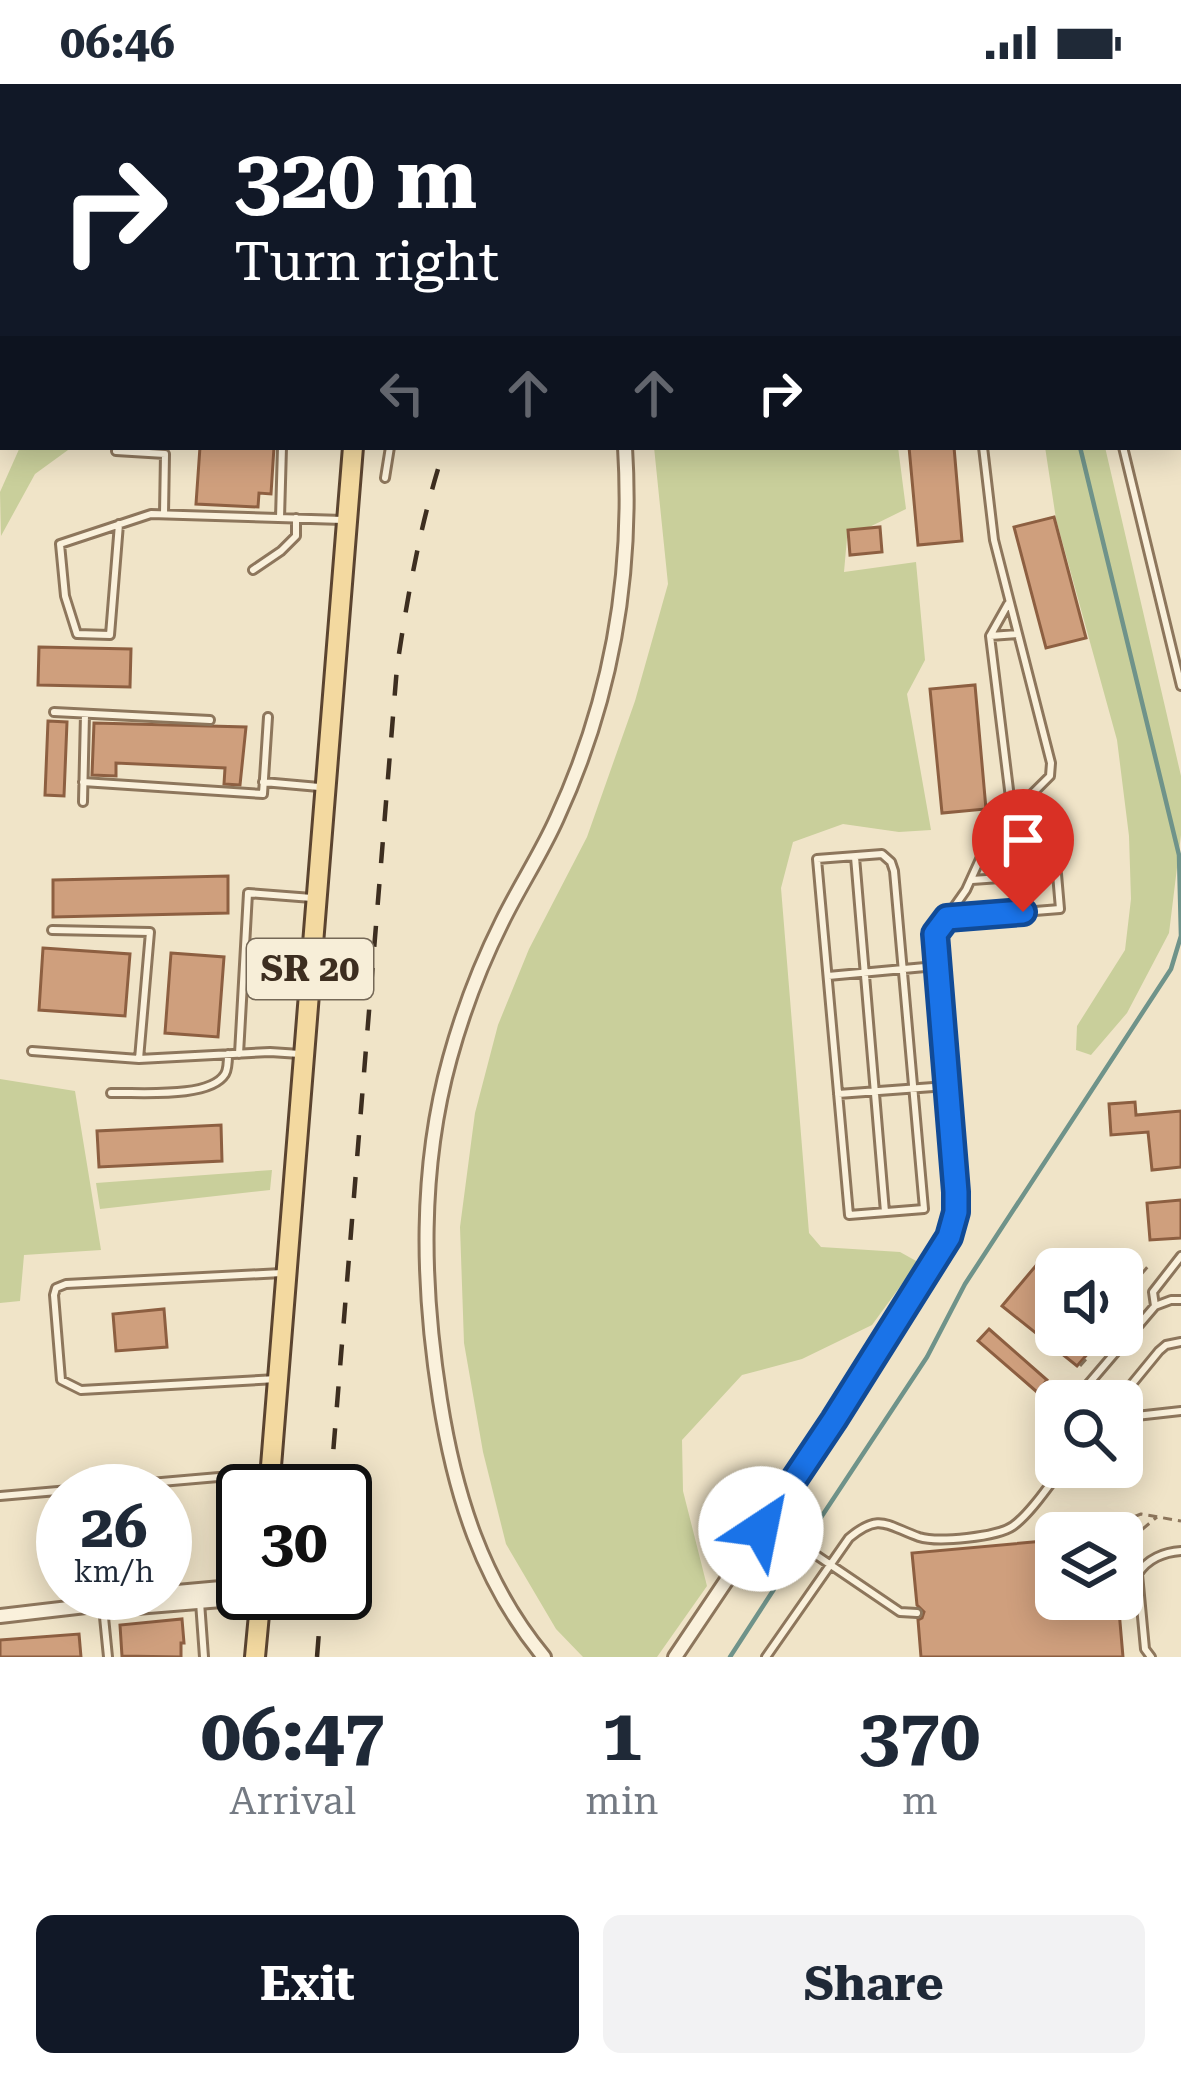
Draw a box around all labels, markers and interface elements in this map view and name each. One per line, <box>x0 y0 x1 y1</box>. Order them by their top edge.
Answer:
text: 06:46 <box>60 16 175 69</box>
text: 320 m <box>234 130 477 228</box>
icon: right <box>36 132 192 288</box>
text: Turn right <box>234 230 499 293</box>
icon: left <box>369 360 435 426</box>
icon: ahead <box>495 360 561 426</box>
icon: ahead <box>621 360 687 426</box>
icon: right <box>747 360 813 426</box>
pin <box>972 789 1074 912</box>
icon: arrive <box>990 807 1056 873</box>
road number: SR 20 <box>247 939 373 999</box>
map controls <box>1035 1248 1143 1620</box>
button: sound <box>1035 1248 1143 1356</box>
button: search <box>1035 1380 1143 1488</box>
speed limit sign: 30 <box>216 1464 372 1620</box>
position arrow <box>698 1466 824 1592</box>
text: 26 <box>80 1491 148 1562</box>
button: layers <box>1035 1512 1143 1620</box>
text: km/h <box>74 1554 154 1589</box>
text: 06:47 <box>201 1693 385 1778</box>
text: 1 <box>602 1693 642 1778</box>
text: 370 <box>859 1693 980 1778</box>
text: Arrival <box>229 1778 356 1824</box>
text: min <box>585 1778 659 1824</box>
text: m <box>902 1778 938 1824</box>
button: Exit <box>36 1915 579 2053</box>
button: Share <box>603 1915 1145 2053</box>

